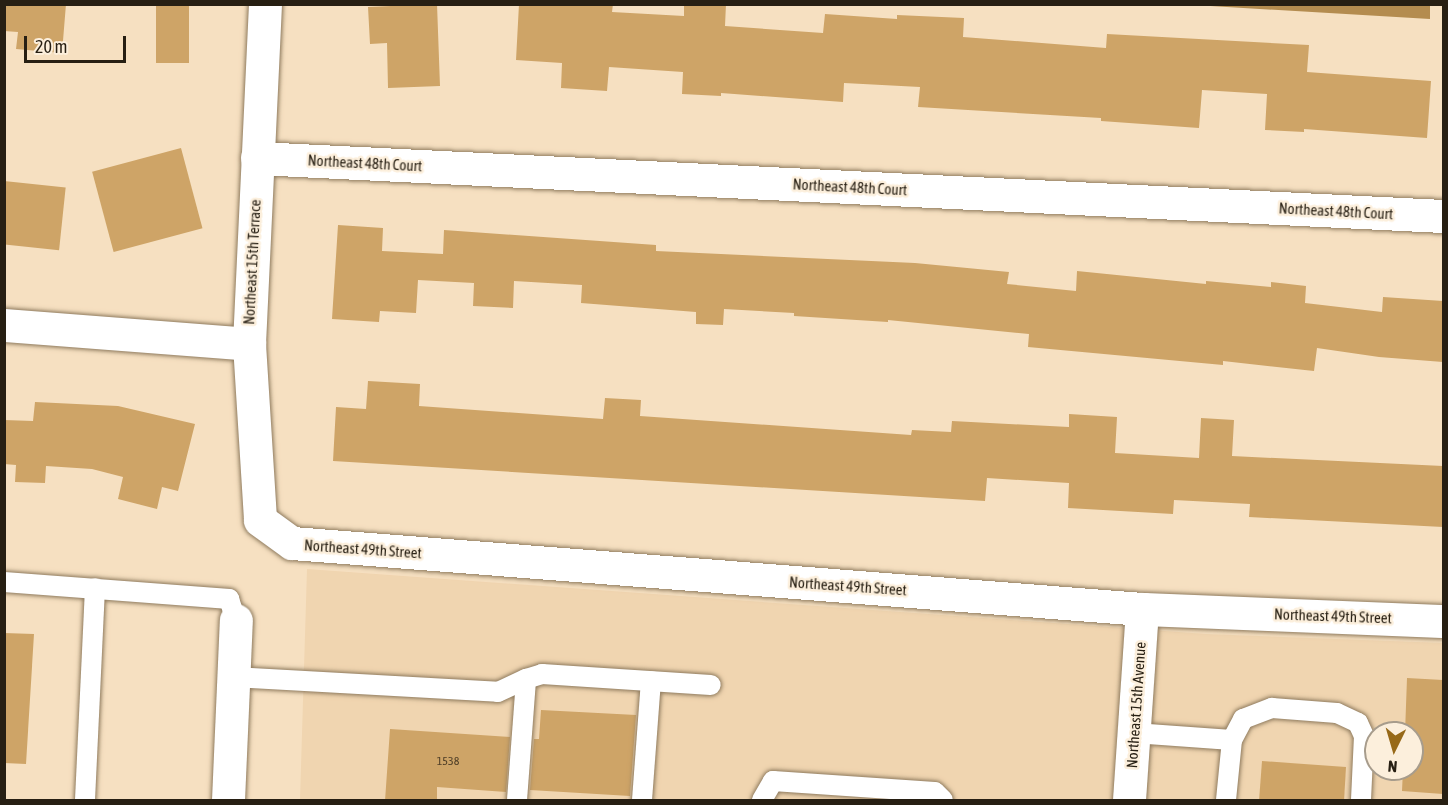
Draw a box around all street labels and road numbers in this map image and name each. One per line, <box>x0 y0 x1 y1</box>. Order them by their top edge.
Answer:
street label: Northeast 48th Court <box>307 151 423 175</box>
street label: Northeast 48th Court <box>792 175 908 199</box>
street label: Northeast 15th Terrace <box>240 199 264 325</box>
street label: Northeast 48th Court <box>1278 199 1394 223</box>
street label: Northeast 49th Street <box>304 536 422 562</box>
street label: Northeast 49th Street <box>789 573 907 599</box>
street label: Northeast 49th Street <box>1274 605 1392 627</box>
street label: Northeast 15th Avenue <box>1123 641 1149 769</box>

